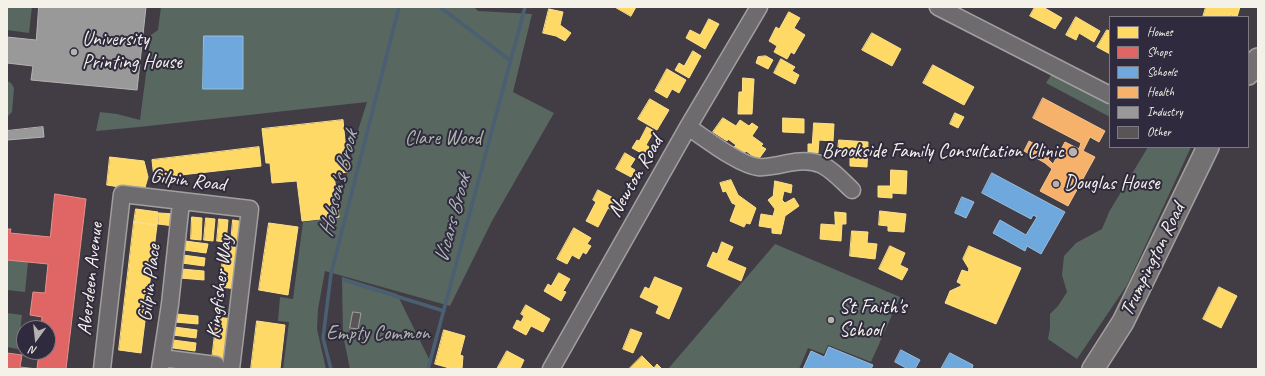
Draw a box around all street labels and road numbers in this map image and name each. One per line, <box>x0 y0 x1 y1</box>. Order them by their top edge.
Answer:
street label: Newton Road <box>603 132 669 222</box>
street label: Gilpin Road <box>149 164 227 198</box>
street label: Trumpington Road <box>1115 200 1191 320</box>
street label: Aberdeen Avenue <box>73 222 109 336</box>
street label: Kingfisher Way <box>202 234 238 340</box>
street label: Gilpin Place <box>133 243 167 323</box>

